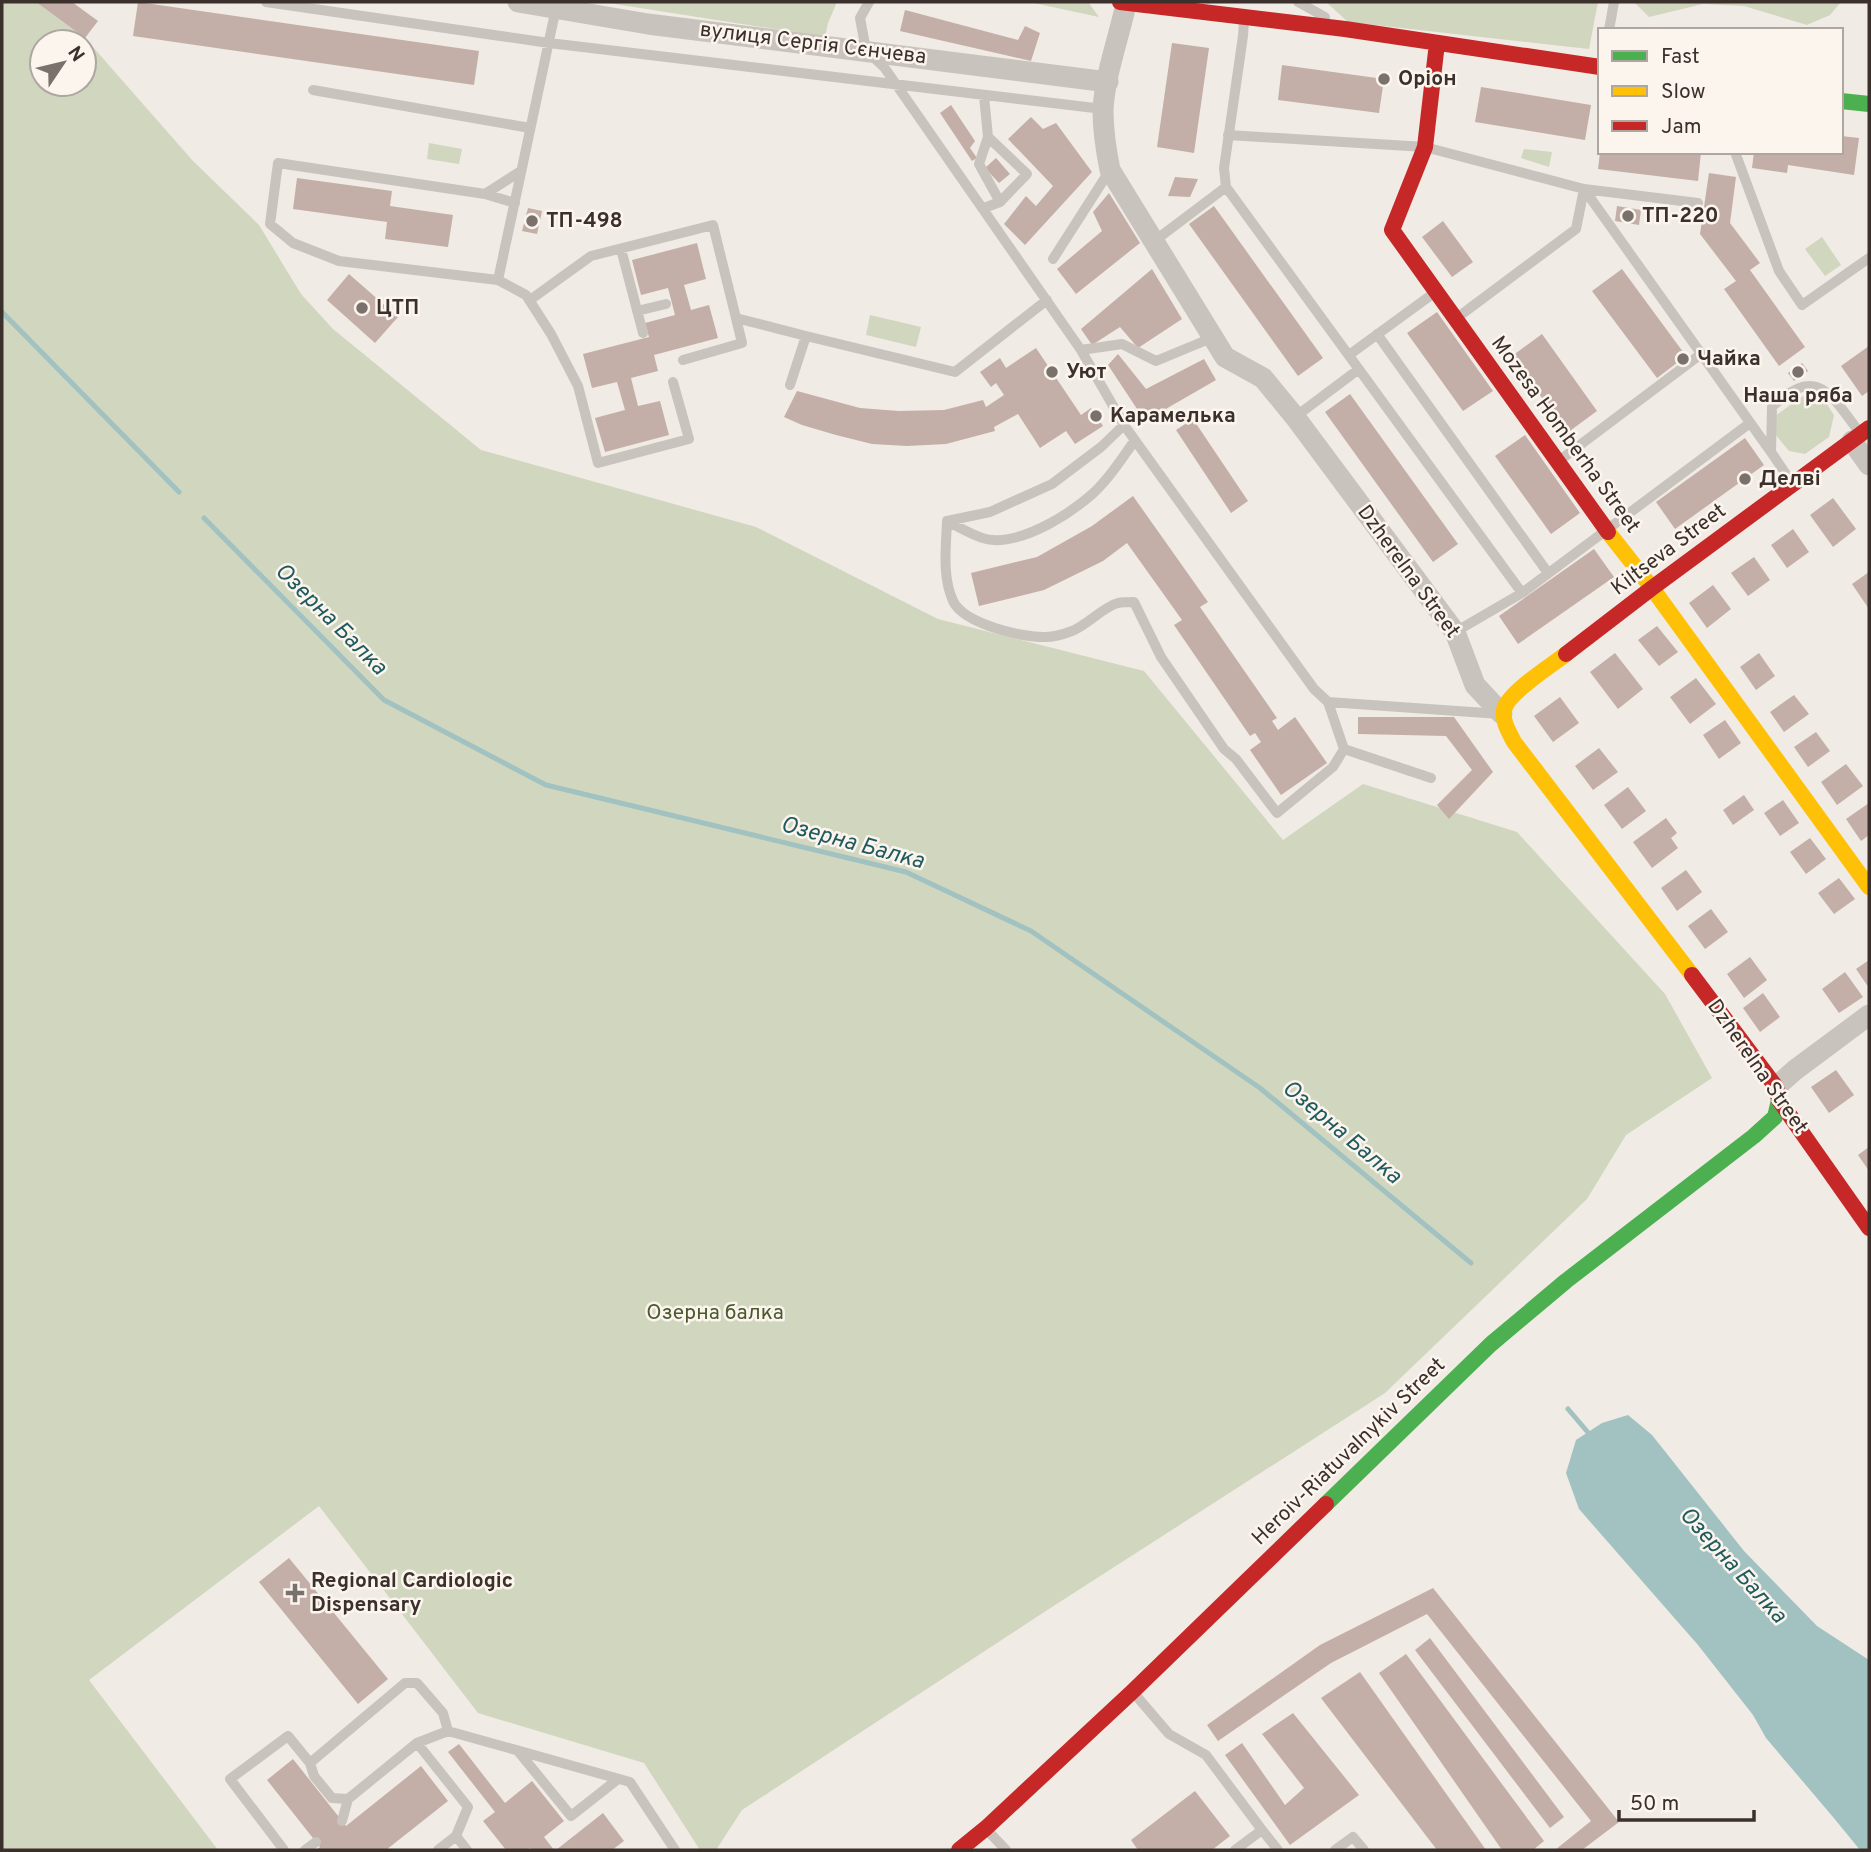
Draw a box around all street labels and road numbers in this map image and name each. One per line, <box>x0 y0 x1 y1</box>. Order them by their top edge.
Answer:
street label: вулиця Сергія Сєнчева <box>698 17 928 71</box>
street label: Mozesa Homberha Street <box>1484 331 1646 539</box>
street label: Kiltseva Street <box>1606 498 1732 602</box>
street label: Dzherelna Street <box>1351 500 1465 644</box>
street label: Dzherelna Street <box>1701 994 1813 1140</box>
street label: Heroiv-Riatuvalnykiv Street <box>1246 1352 1452 1552</box>

